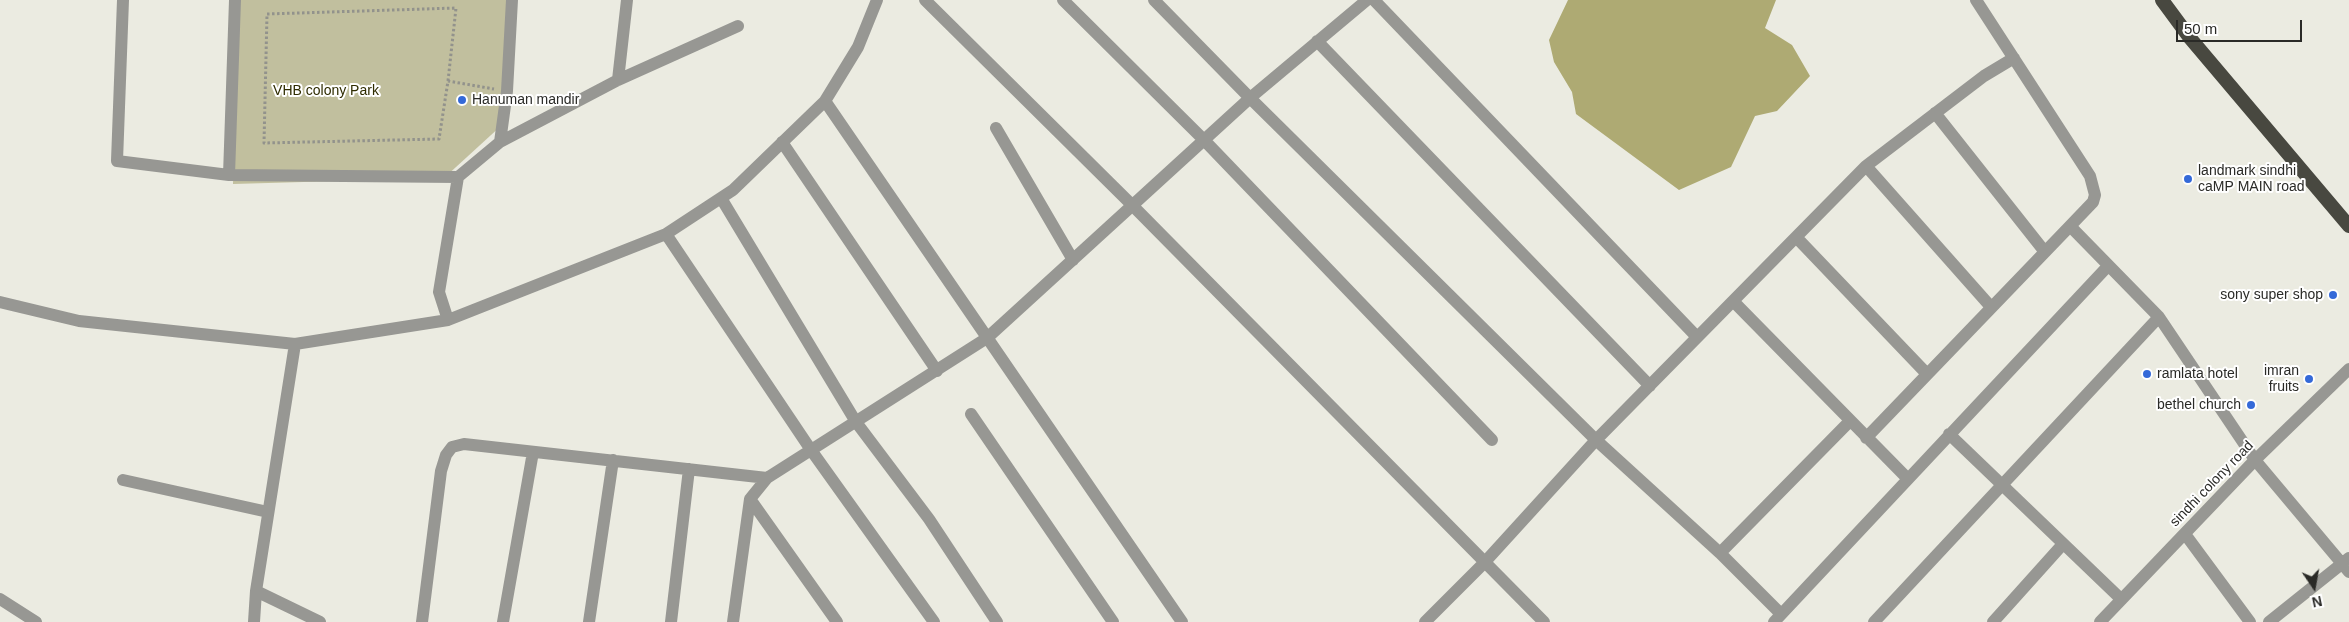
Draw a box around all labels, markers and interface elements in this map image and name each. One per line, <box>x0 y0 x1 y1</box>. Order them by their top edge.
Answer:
scale bar <box>2179 10 2305 42</box>
text: 50 m <box>2184 20 2217 37</box>
park label: VHB colony Park <box>273 83 379 99</box>
place label: Hanuman mandir <box>472 92 579 108</box>
marker: Hanuman mandir <box>456 94 468 106</box>
place label: landmark sindhi caMP MAIN road <box>2198 163 2305 196</box>
marker: landmark sindhi caMP MAIN road <box>2182 173 2194 185</box>
place label: sony super shop <box>2220 287 2323 303</box>
marker: sony super shop <box>2327 289 2339 301</box>
place label: imran fruits <box>2264 363 2299 396</box>
place label: ramlata hotel <box>2157 366 2238 382</box>
marker: ramlata hotel <box>2141 368 2153 380</box>
marker: imran fruits <box>2303 373 2315 385</box>
place label: bethel church <box>2157 397 2241 413</box>
marker: bethel church <box>2245 399 2257 411</box>
street label: sindhi colony road <box>2167 438 2257 530</box>
north arrow <box>2289 562 2339 612</box>
text: N <box>2311 593 2324 611</box>

